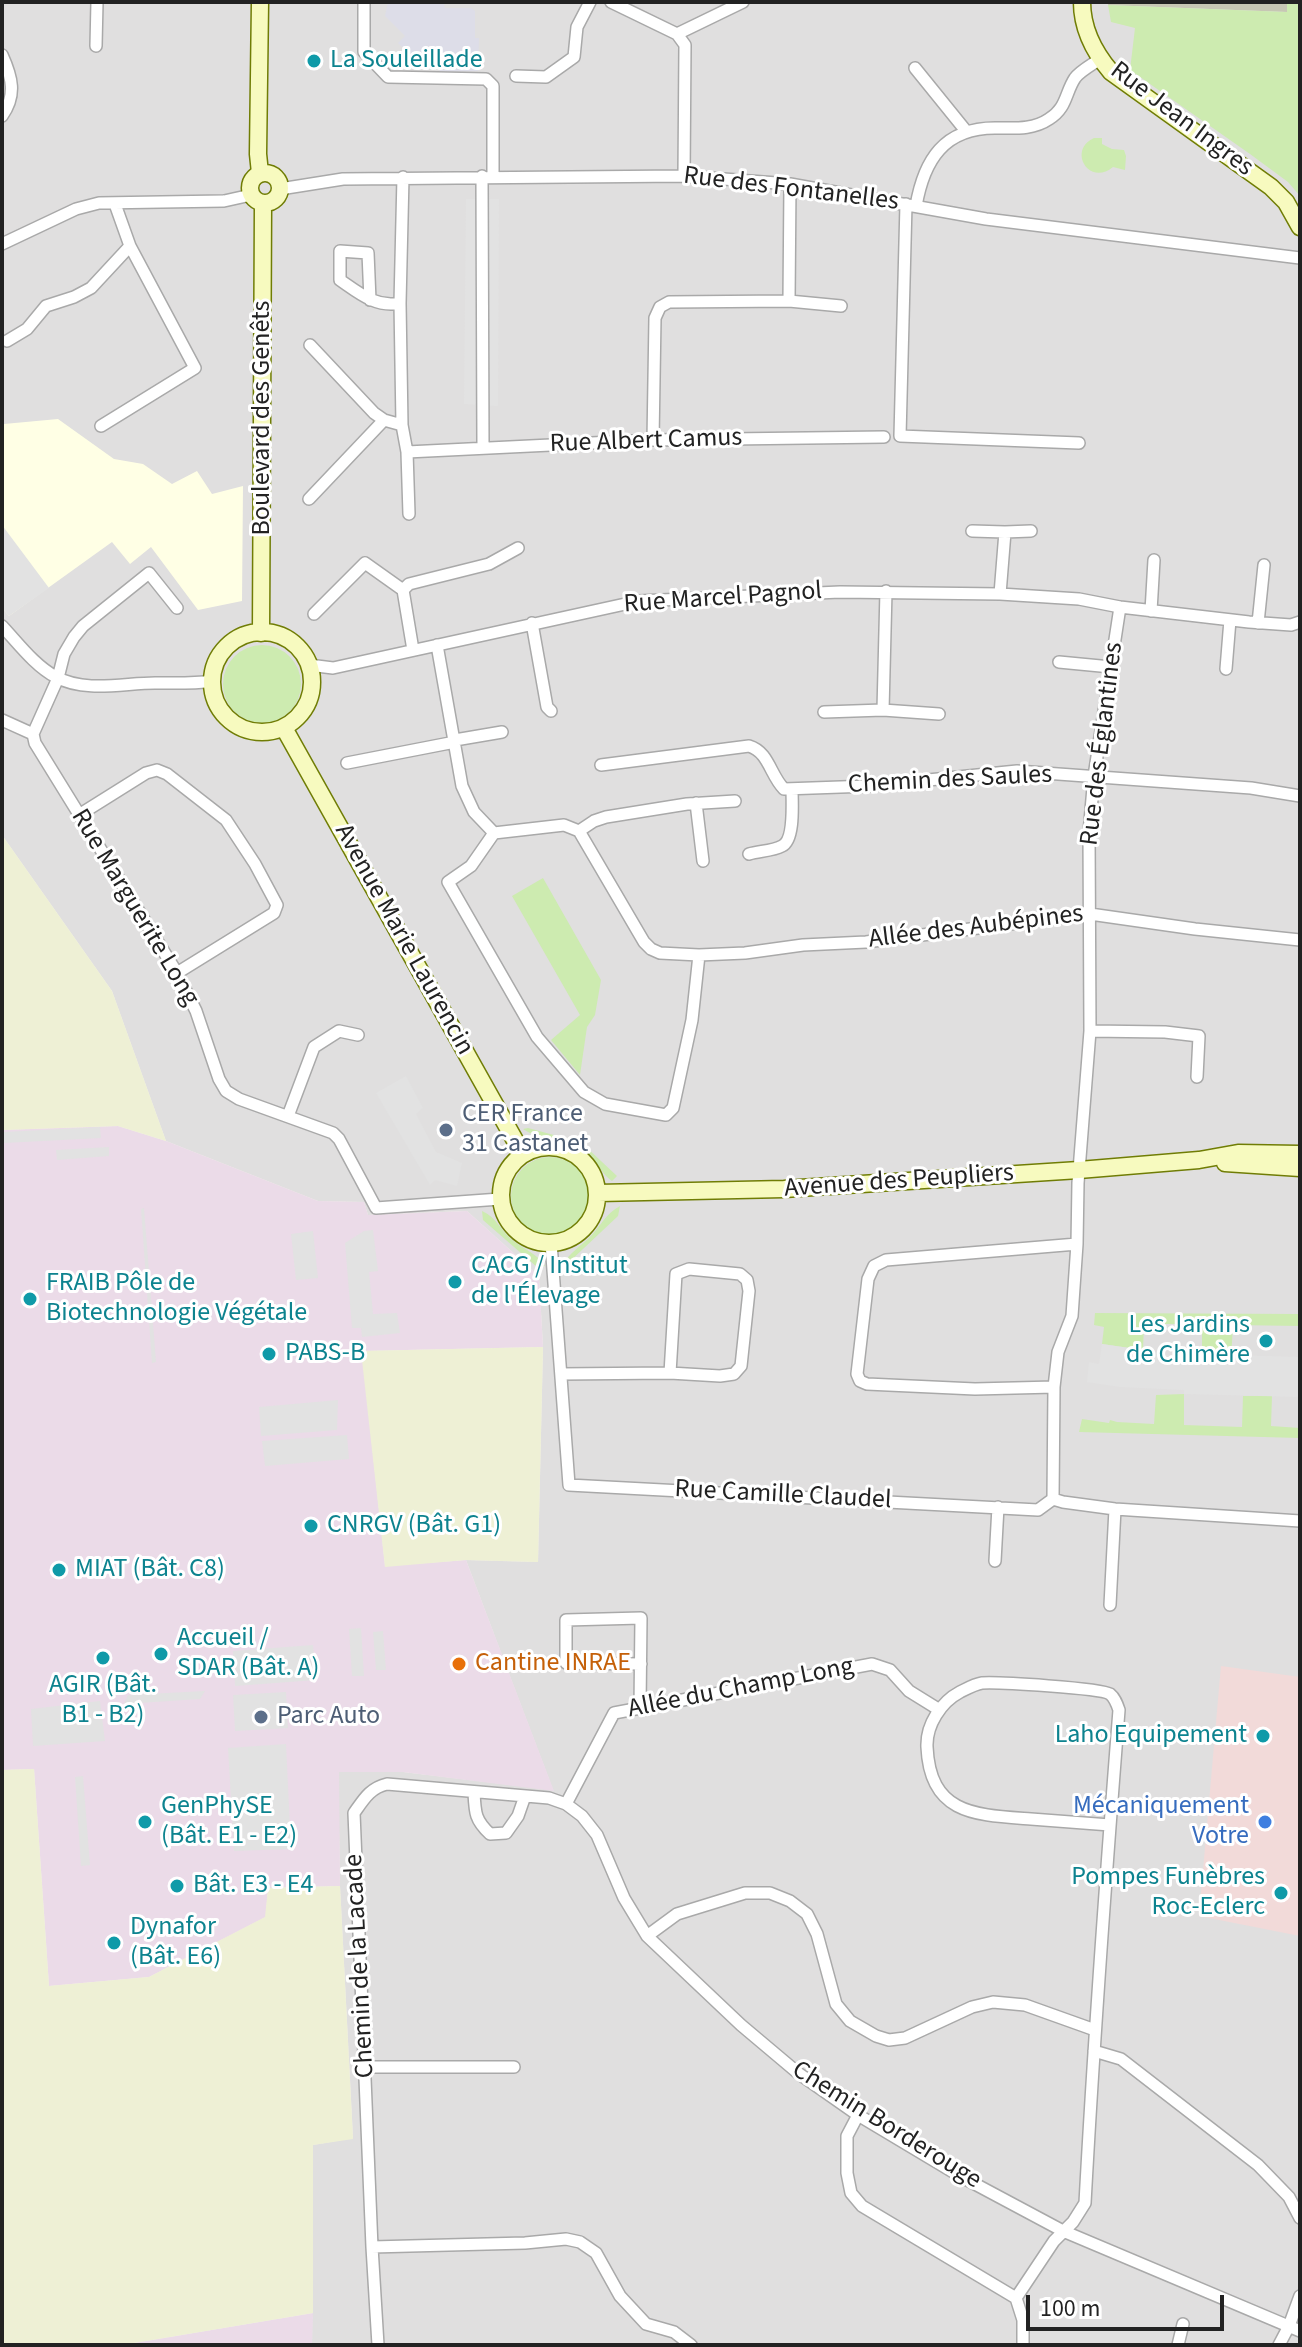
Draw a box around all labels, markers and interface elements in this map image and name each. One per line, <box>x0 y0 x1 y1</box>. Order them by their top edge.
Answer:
place label: La Souleillade <box>330 45 483 77</box>
marker: La Souleillade <box>305 52 323 70</box>
street label: Rue Jean Ingres <box>1103 56 1259 184</box>
street label: Rue des Fontanelles <box>682 161 900 219</box>
street label: Boulevard des Genêts <box>247 301 279 535</box>
street label: Rue Albert Camus <box>549 423 743 461</box>
street label: Rue Marcel Pagnol <box>623 577 823 621</box>
street label: Rue des Églantines <box>1075 641 1131 847</box>
street label: Chemin des Saules <box>847 760 1053 802</box>
street label: Rue Marguerite Long <box>63 804 205 1012</box>
street label: Avenue Marie Laurencin <box>327 819 479 1061</box>
street label: Allée des Aubépines <box>867 899 1085 957</box>
place label: CER France 31 Castanet <box>462 1099 588 1160</box>
marker: CER France 31 Castanet <box>437 1121 455 1139</box>
street label: Avenue des Peupliers <box>783 1158 1015 1206</box>
place label: CACG / Institut de l'Élevage <box>471 1251 628 1312</box>
place label: FRAIB Pôle de Biotechnologie Végétale <box>46 1268 307 1330</box>
marker: CACG / Institut de l'Élevage <box>446 1273 464 1291</box>
marker: FRAIB Pôle de Biotechnologie Végétale <box>21 1290 39 1308</box>
place label: Les Jardins de Chimère <box>1126 1310 1250 1372</box>
marker: Les Jardins de Chimère <box>1257 1332 1275 1350</box>
place label: PABS-B <box>285 1338 365 1370</box>
marker: PABS-B <box>260 1345 278 1363</box>
street label: Rue Camille Claudel <box>674 1475 892 1517</box>
place label: CNRGV (Bât. G1) <box>327 1510 501 1542</box>
marker: CNRGV (Bât. G1) <box>302 1517 320 1535</box>
place label: MIAT (Bât. C8) <box>75 1554 225 1586</box>
marker: MIAT (Bât. C8) <box>50 1561 68 1579</box>
place label: Accueil / SDAR (Bât. A) <box>177 1623 319 1684</box>
marker: Accueil / SDAR (Bât. A) <box>152 1645 170 1663</box>
place label: Cantine INRAE <box>475 1648 631 1680</box>
marker: AGIR (Bât. B1 - B2) <box>94 1649 112 1667</box>
street label: Allée du Champ Long <box>626 1652 856 1726</box>
marker: Cantine INRAE <box>450 1655 468 1673</box>
place label: AGIR (Bât. B1 - B2) <box>49 1670 157 1732</box>
place label: Parc Auto <box>277 1701 380 1733</box>
marker: Parc Auto <box>252 1708 270 1726</box>
place label: Laho Equipement <box>1055 1720 1247 1752</box>
marker: Laho Equipement <box>1254 1727 1272 1745</box>
place label: GenPhySE (Bât. E1 - E2) <box>161 1791 297 1852</box>
place label: Mécaniquement Votre <box>1073 1791 1249 1852</box>
marker: GenPhySE (Bât. E1 - E2) <box>136 1813 154 1831</box>
marker: Mécaniquement Votre <box>1256 1813 1274 1831</box>
street label: Chemin de la Lacade <box>340 1853 382 2079</box>
place label: Pompes Funèbres Roc-Eclerc <box>1071 1862 1265 1924</box>
place label: Bât. E3 - E4 <box>193 1870 313 1902</box>
marker: Bât. E3 - E4 <box>168 1877 186 1895</box>
marker: Pompes Funèbres Roc-Eclerc <box>1272 1884 1290 1902</box>
place label: Dynafor (Bât. E6) <box>130 1912 221 1974</box>
marker: Dynafor (Bât. E6) <box>105 1934 123 1952</box>
street label: Chemin Borderouge <box>786 2055 986 2197</box>
scale bar <box>1030 2279 1228 2329</box>
text: 100 m <box>1040 2291 1100 2326</box>

